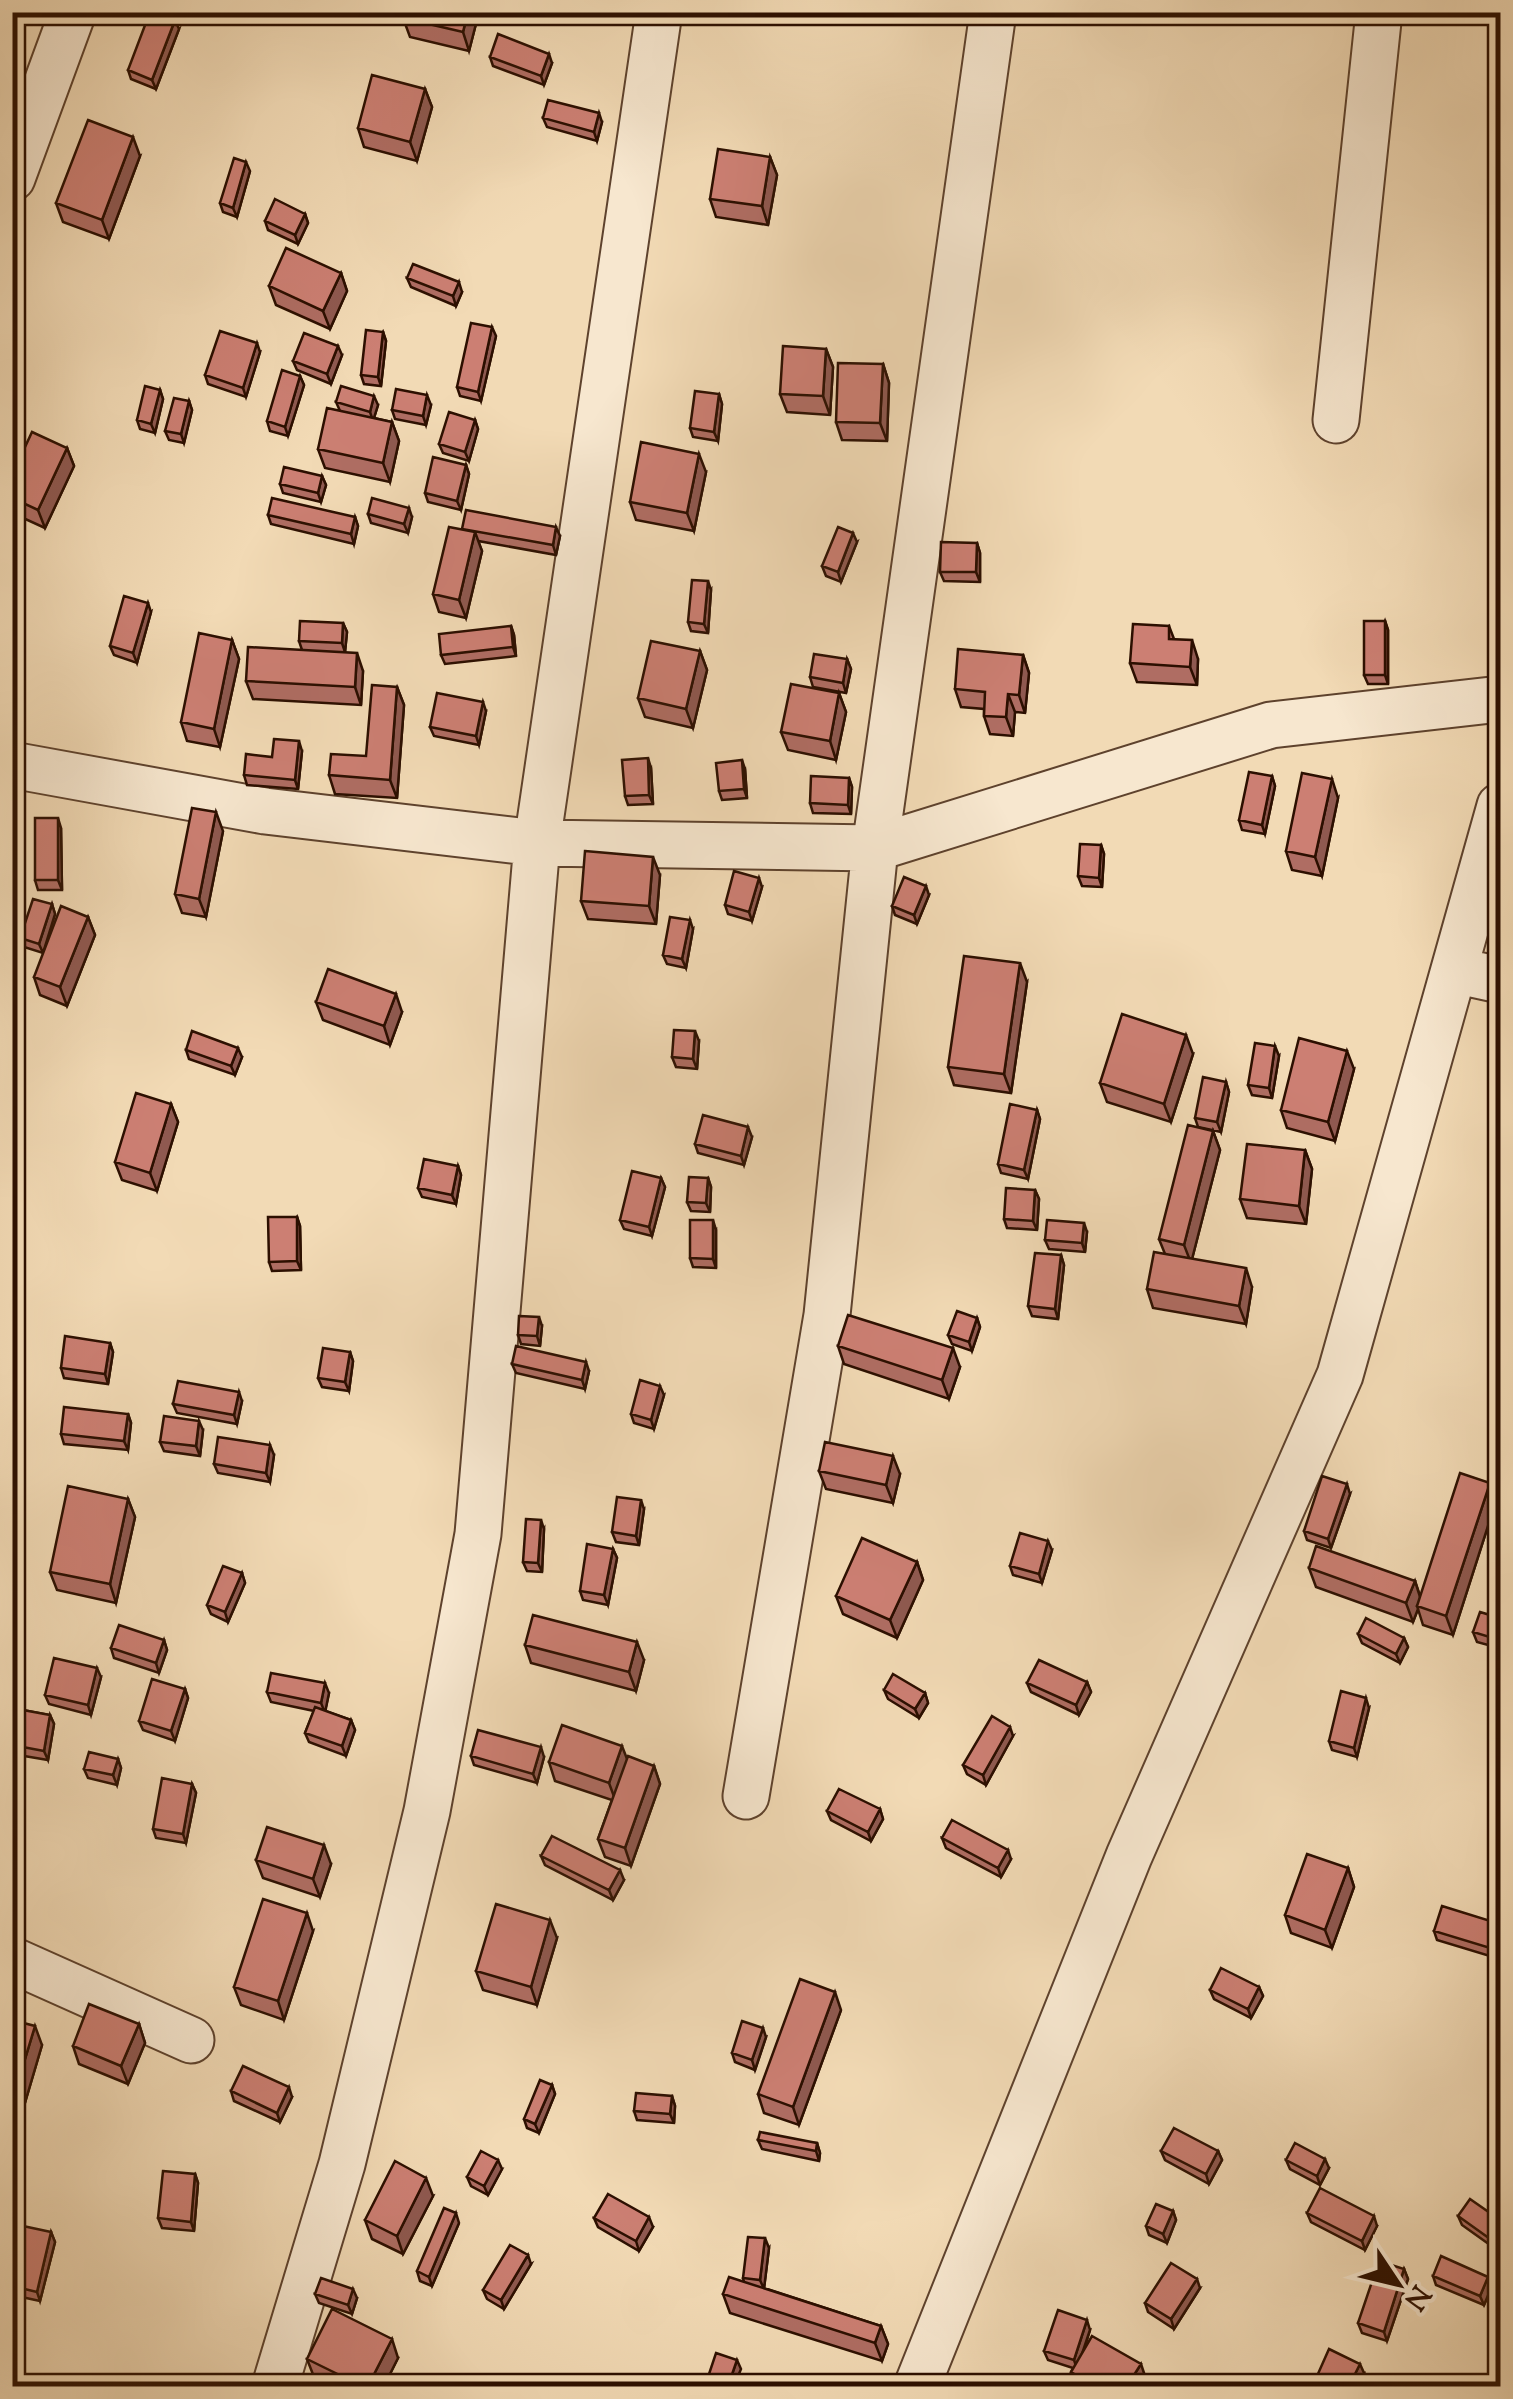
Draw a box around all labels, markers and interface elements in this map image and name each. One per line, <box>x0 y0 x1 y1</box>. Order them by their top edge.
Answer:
north arrow <box>1348 2234 1448 2334</box>
text: N <box>1393 2276 1439 2317</box>

